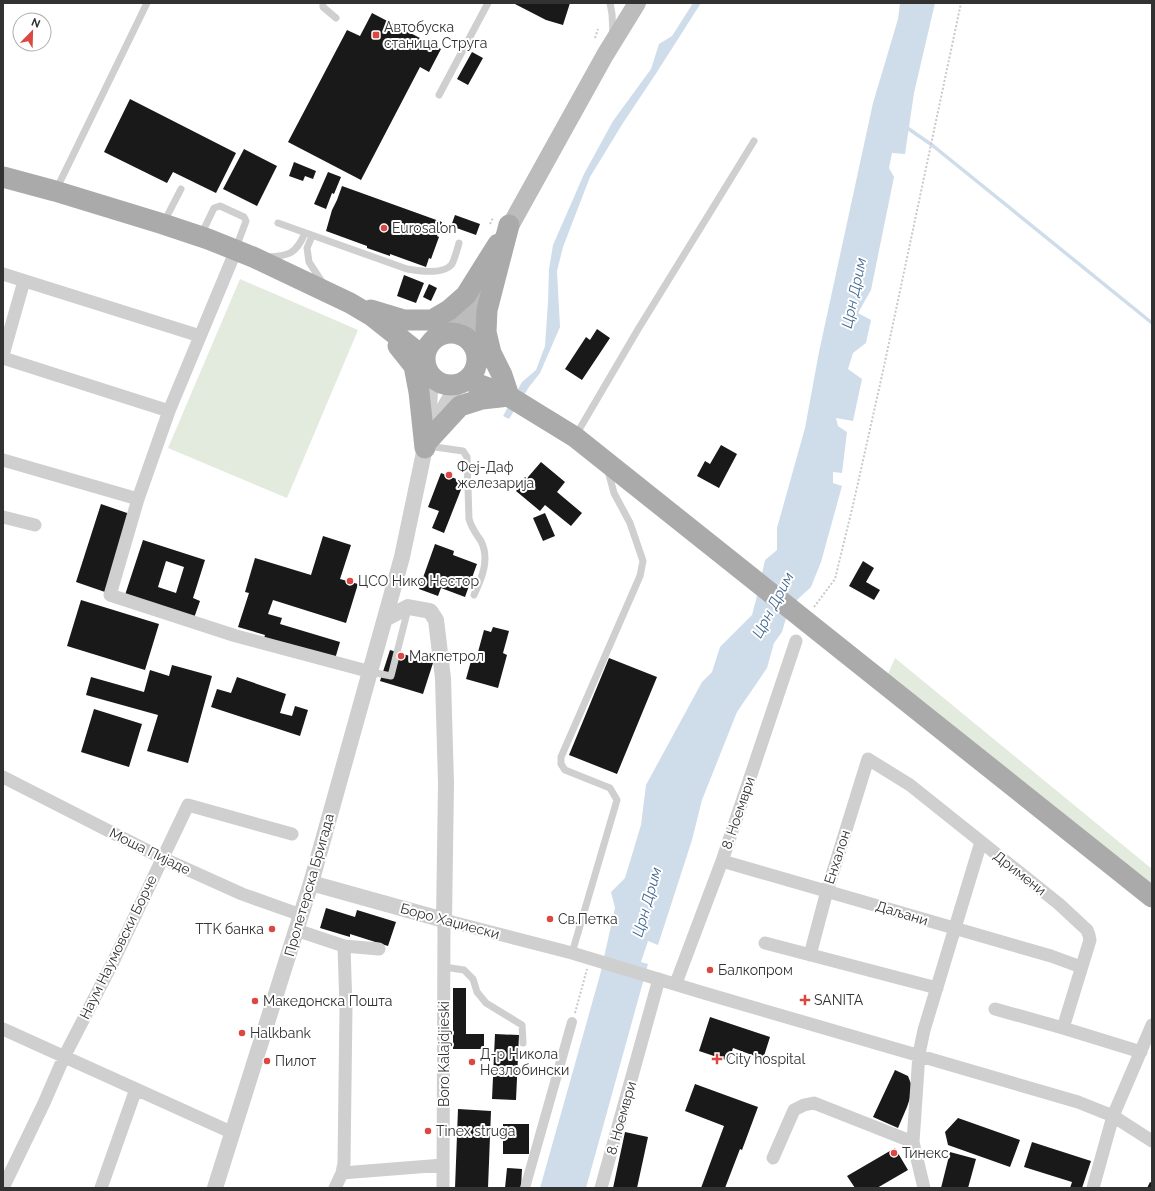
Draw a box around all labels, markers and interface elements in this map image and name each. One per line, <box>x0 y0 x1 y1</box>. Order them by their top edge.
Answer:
north arrow <box>12 12 52 52</box>
text: N <box>29 16 42 31</box>
place label: Автобуска станица Струга <box>384 19 487 51</box>
marker: Автобуска станица Струга <box>371 30 381 40</box>
place label: Eurosalon <box>392 220 456 236</box>
marker: Eurosalon <box>379 223 389 233</box>
water label: Црн Дрим <box>838 255 870 330</box>
place label: Феј-Даф железарија <box>457 459 534 491</box>
marker: Феј-Даф железарија <box>444 470 454 480</box>
water label: Црн Дрим <box>748 569 798 641</box>
place label: ЦСО Нико Нестор <box>358 573 479 589</box>
marker: ЦСО Нико Нестор <box>345 576 355 586</box>
place label: Макпетрол <box>409 648 484 664</box>
marker: Макпетрол <box>396 651 406 661</box>
street label: 8. Ноември <box>718 775 758 851</box>
street label: Пролетерска Бригада <box>281 812 337 958</box>
street label: Моша Пијаде <box>107 824 193 878</box>
street label: Енхалон <box>821 828 853 886</box>
street label: Дримени <box>991 848 1049 898</box>
water label: Црн Дрим <box>628 864 666 939</box>
street label: Наум Наумовски Борче <box>76 873 160 1021</box>
street label: Даљани <box>874 898 930 928</box>
street label: Боро Хаџиески <box>399 900 501 942</box>
place label: Св.Петка <box>558 911 618 927</box>
marker: Св.Петка <box>545 914 555 924</box>
place label: TTK банка <box>195 921 264 937</box>
marker: TTK банка <box>267 924 277 934</box>
place label: Балкопром <box>718 962 793 978</box>
marker: Балкопром <box>705 965 715 975</box>
place label: SANITA <box>814 992 864 1008</box>
place label: Македонска Пошта <box>263 993 392 1009</box>
marker: SANITA <box>799 994 811 1006</box>
marker: Македонска Пошта <box>250 996 260 1006</box>
street label: Boro Kalajdjieski <box>436 1001 452 1107</box>
place label: Halkbank <box>250 1025 312 1041</box>
marker: Halkbank <box>237 1028 247 1038</box>
place label: Д-р Никола Незлобински <box>480 1046 569 1078</box>
place label: City hospital <box>726 1051 805 1067</box>
place label: Пилот <box>275 1053 317 1069</box>
marker: City hospital <box>711 1053 723 1065</box>
marker: Пилот <box>262 1056 272 1066</box>
marker: Д-р Никола Незлобински <box>467 1057 477 1067</box>
street label: 8. Ноември <box>603 1079 639 1157</box>
place label: Tinex struga <box>436 1123 515 1139</box>
marker: Tinex struga <box>423 1126 433 1136</box>
place label: Тинекс <box>902 1145 949 1161</box>
marker: Тинекс <box>889 1148 899 1158</box>

